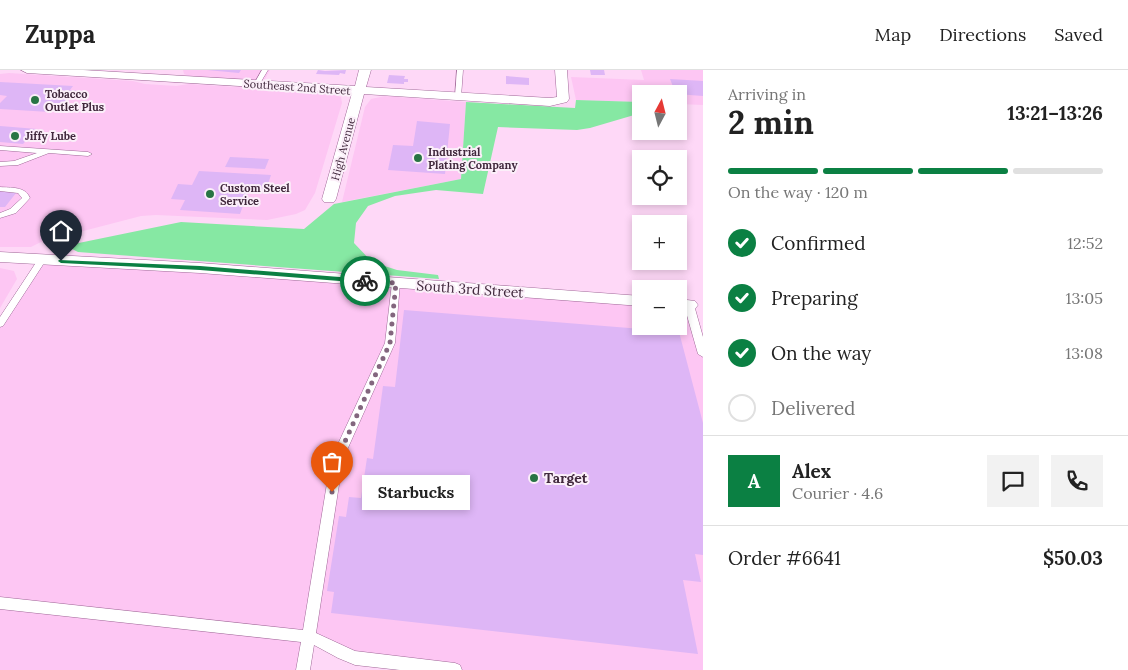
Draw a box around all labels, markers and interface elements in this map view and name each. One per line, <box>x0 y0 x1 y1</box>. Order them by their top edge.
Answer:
text: Zuppa <box>25 19 95 50</box>
text: Map <box>875 23 911 46</box>
text: Directions <box>939 23 1026 46</box>
text: Saved <box>1054 23 1103 46</box>
street label: Southeast 2nd Street <box>243 76 352 98</box>
text: Arriving in <box>728 84 806 104</box>
north arrow <box>632 85 688 140</box>
map controls <box>632 85 687 335</box>
place label: Tobacco Outlet Plus <box>45 87 104 114</box>
marker: Tobacco Outlet Plus <box>29 94 41 106</box>
text: 13:21–13:26 <box>1007 101 1103 125</box>
text: 2 min <box>728 102 814 143</box>
street label: High Avenue <box>328 116 358 182</box>
place label: Jiffy Lube <box>25 129 76 143</box>
marker: Jiffy Lube <box>9 130 21 142</box>
place label: Industrial Plating Company <box>428 145 518 172</box>
button: locate <box>632 150 687 205</box>
marker: Industrial Plating Company <box>412 152 424 164</box>
place label: Custom Steel Service <box>220 181 290 208</box>
text: On the way · 120 m <box>728 182 868 202</box>
marker: Custom Steel Service <box>204 188 216 200</box>
pin <box>40 210 82 261</box>
button: + <box>632 215 687 270</box>
icon: home <box>47 217 75 245</box>
icon: check <box>728 229 756 257</box>
text: Confirmed <box>771 231 866 255</box>
text: 12:52 <box>1067 233 1103 253</box>
courier <box>340 256 390 306</box>
icon: bike <box>351 267 379 295</box>
street label: South 3rd Street <box>416 276 525 302</box>
button: − <box>632 280 687 335</box>
icon: check <box>728 284 756 312</box>
text: Preparing <box>771 286 858 310</box>
text: 13:05 <box>1066 288 1103 308</box>
icon: check <box>728 339 756 367</box>
text: On the way <box>771 341 871 365</box>
text: 13:08 <box>1065 343 1103 363</box>
text: Delivered <box>771 396 855 420</box>
pin <box>311 441 353 492</box>
icon: bag <box>318 448 346 476</box>
button: chat <box>987 455 1039 507</box>
button: phone <box>1051 455 1103 507</box>
text: Alex <box>792 459 831 483</box>
place label: Target <box>544 469 588 487</box>
text: A <box>748 469 760 493</box>
marker: Target <box>528 472 540 484</box>
callout: Starbucks <box>362 474 470 510</box>
text: Starbucks <box>378 482 454 502</box>
text: Courier · 4.6 <box>792 483 883 503</box>
text: Order #6641 <box>728 546 841 570</box>
text: $50.03 <box>1043 546 1103 570</box>

